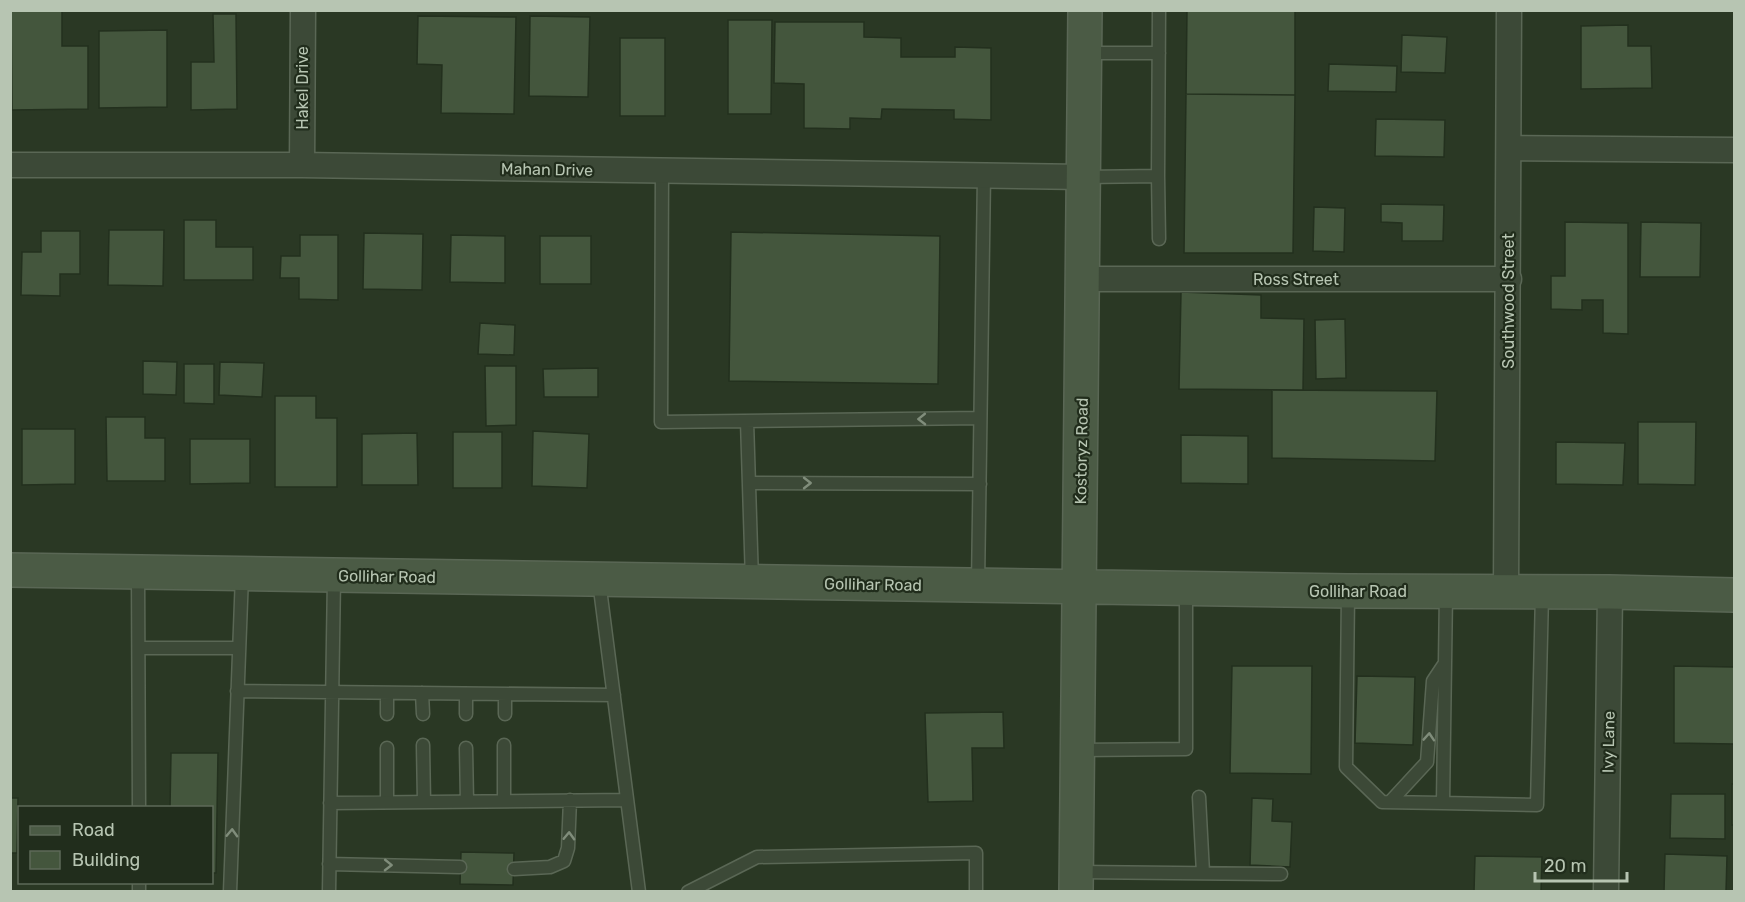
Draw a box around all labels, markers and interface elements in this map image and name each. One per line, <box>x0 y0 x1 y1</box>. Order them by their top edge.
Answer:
street label: Hakel Drive <box>293 46 312 130</box>
street label: Mahan Drive <box>501 159 593 180</box>
street label: Southwood Street <box>1499 233 1518 369</box>
street label: Ross Street <box>1253 270 1339 289</box>
street label: Kostoryz Road <box>1071 397 1092 505</box>
one-way arrow <box>917 413 926 425</box>
one-way arrow <box>803 477 812 490</box>
street label: Gollihar Road <box>338 566 436 587</box>
street label: Gollihar Road <box>824 574 922 595</box>
street label: Gollihar Road <box>1309 582 1407 601</box>
street label: Ivy Lane <box>1598 711 1619 773</box>
one-way arrow <box>1422 732 1435 741</box>
legend <box>18 806 213 884</box>
text: Road <box>72 819 115 841</box>
one-way arrow <box>226 829 238 838</box>
one-way arrow <box>562 831 575 840</box>
scale bar <box>1535 845 1626 883</box>
text: Building <box>72 849 140 871</box>
text: 20 m <box>1544 855 1586 877</box>
one-way arrow <box>383 859 392 872</box>

